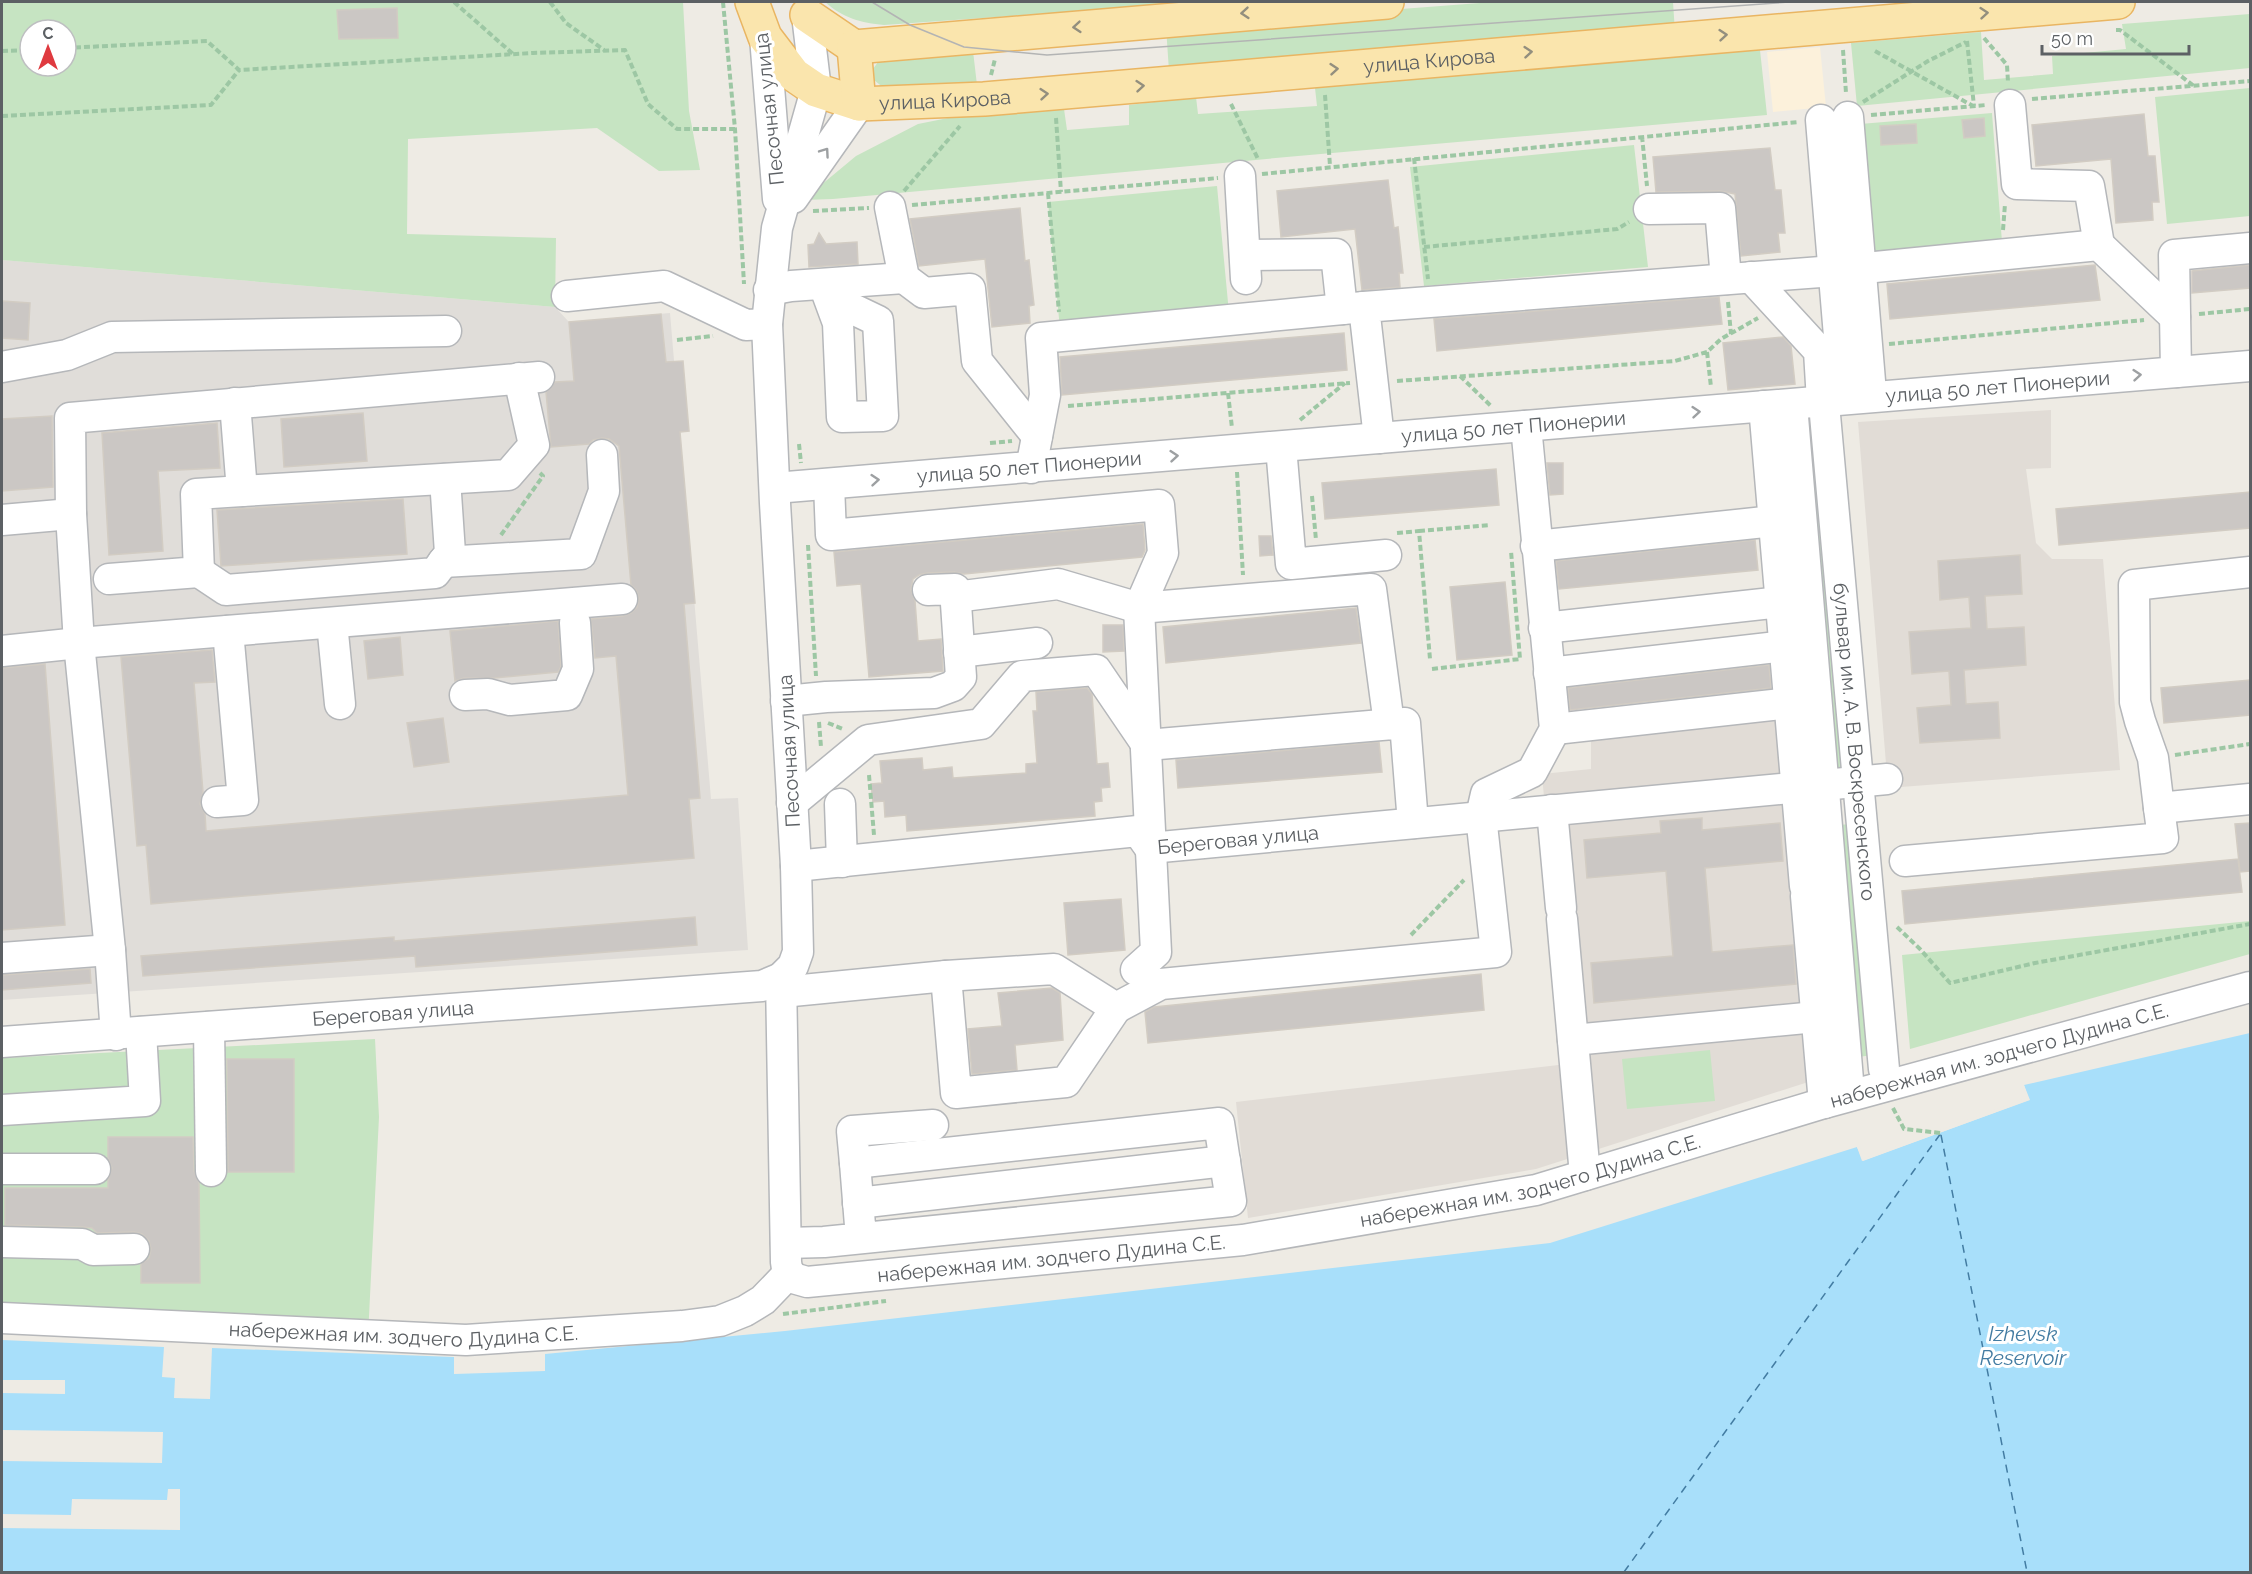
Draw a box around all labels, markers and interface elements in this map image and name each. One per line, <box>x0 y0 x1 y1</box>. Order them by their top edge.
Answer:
one-way arrow <box>1241 6 1250 19</box>
one-way arrow <box>1980 7 1989 20</box>
north arrow <box>18 18 78 78</box>
scale bar <box>2042 18 2189 56</box>
one-way arrow <box>1073 20 1082 33</box>
text: С <box>43 24 54 43</box>
text: 50 m <box>2051 28 2093 49</box>
one-way arrow <box>1718 29 1727 42</box>
street label: Песочная улица <box>749 32 789 186</box>
street label: улица Кирова <box>1362 43 1496 78</box>
one-way arrow <box>1524 46 1533 59</box>
one-way arrow <box>1330 63 1339 76</box>
one-way arrow <box>1135 79 1144 92</box>
street label: улица Кирова <box>878 85 1012 115</box>
one-way arrow <box>1039 88 1048 101</box>
one-way arrow <box>818 148 829 159</box>
street label: улица 50 лет Пионерии <box>1885 366 2111 408</box>
one-way arrow <box>2132 369 2141 382</box>
street label: улица 50 лет Пионерии <box>1400 406 1627 448</box>
one-way arrow <box>1692 406 1701 419</box>
street label: улица 50 лет Пионерии <box>916 446 1142 488</box>
one-way arrow <box>1170 449 1179 462</box>
one-way arrow <box>871 474 880 487</box>
street label: бульвар им. А. В. Воскресенского <box>1828 581 1881 902</box>
street label: Песочная улица <box>773 674 805 828</box>
street label: Береговая улица <box>1156 820 1320 859</box>
street label: Береговая улица <box>311 995 475 1031</box>
street label: набережная им. зодчего Дудина С.Е. <box>1827 998 2171 1113</box>
street label: набережная им. зодчего Дудина С.Е. <box>1358 1129 1703 1232</box>
street label: набережная им. зодчего Дудина С.Е. <box>876 1230 1227 1287</box>
street label: набережная им. зодчего Дудина С.Е. <box>228 1317 579 1352</box>
water label: Izhevsk Reservoir <box>1980 1321 2067 1370</box>

